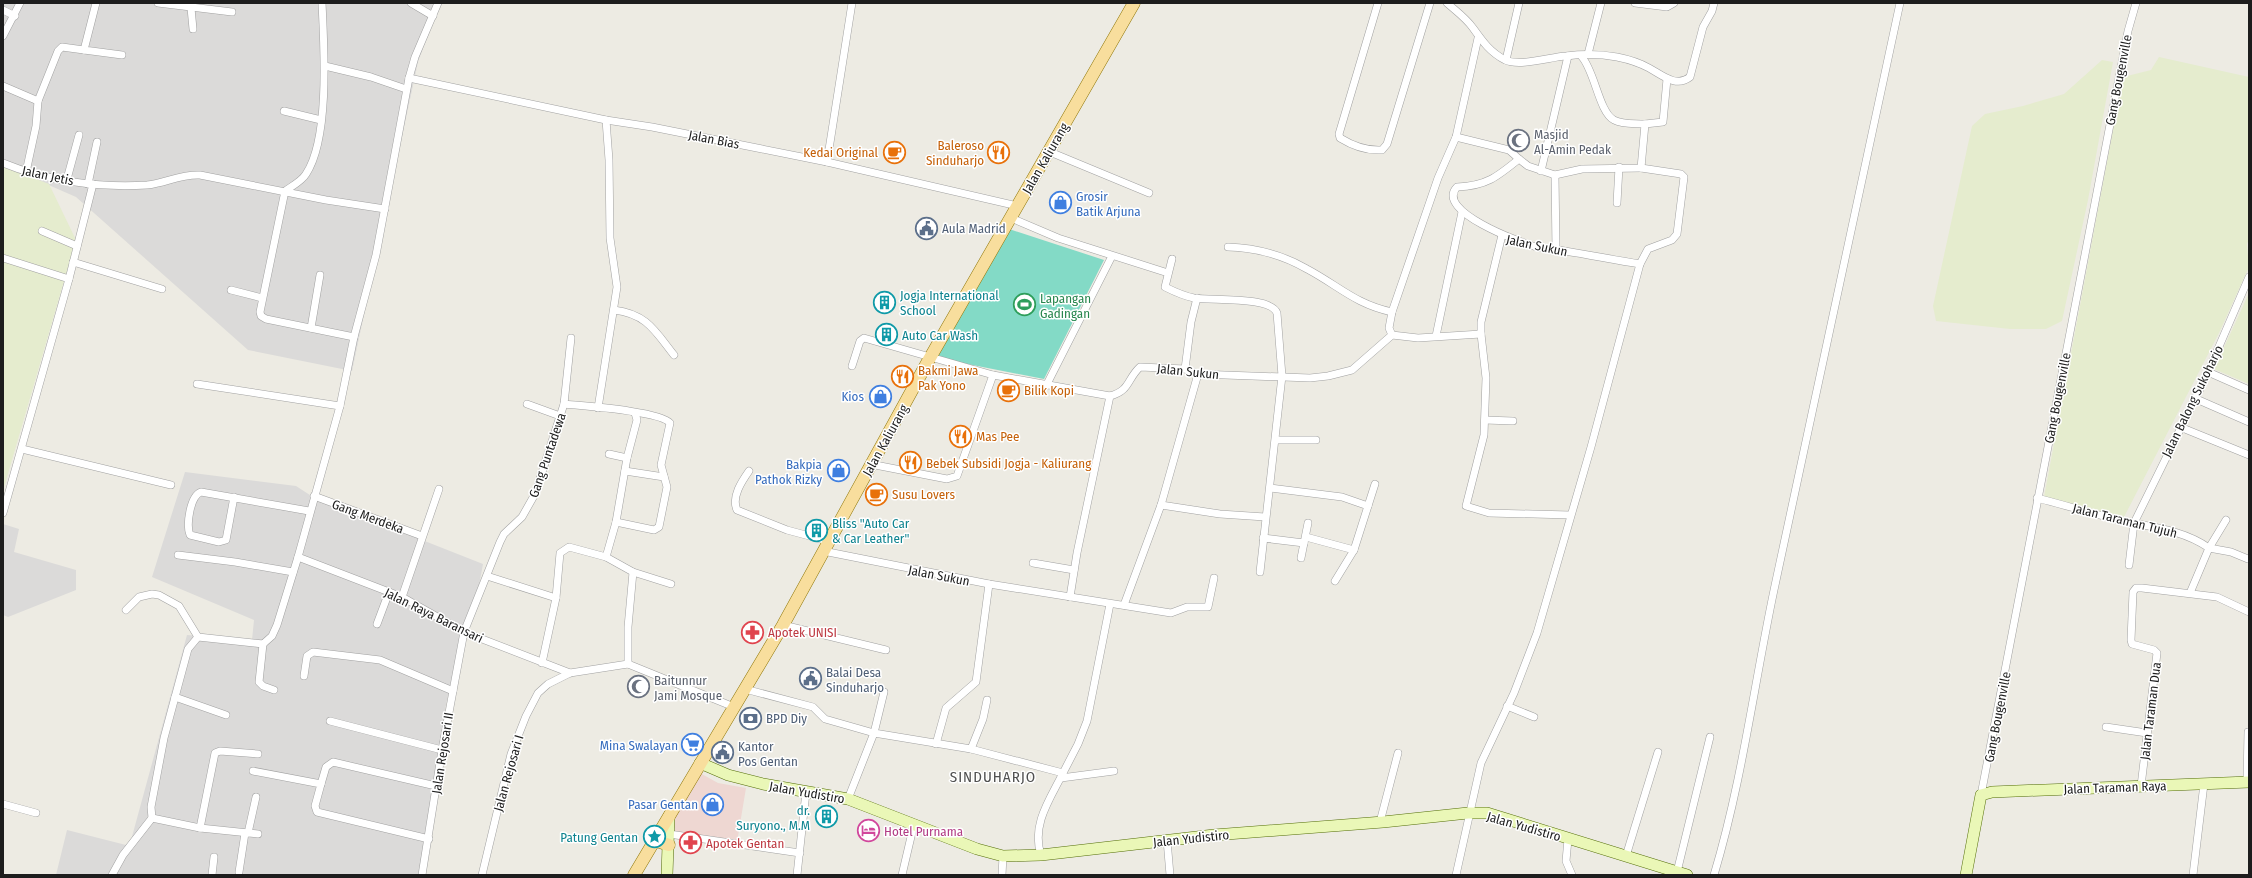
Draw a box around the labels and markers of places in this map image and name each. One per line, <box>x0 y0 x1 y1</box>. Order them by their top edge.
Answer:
place label: Masjid Al-Amin Pedak <box>1534 127 1612 157</box>
mosque icon: Masjid Al-Amin Pedak <box>1506 128 1532 154</box>
place label: Baleroso Sinduharjo <box>926 138 984 168</box>
cafe icon: Kedai Original <box>881 139 907 165</box>
restaurant icon: Baleroso Sinduharjo <box>986 139 1012 165</box>
place label: Kedai Original <box>803 145 879 160</box>
place label: Grosir Batik Arjuna <box>1076 189 1141 219</box>
shop icon: Grosir Batik Arjuna <box>1047 190 1073 216</box>
public building icon: Aula Madrid <box>914 215 940 241</box>
place label: Aula Madrid <box>942 221 1006 236</box>
place label: Jogja International School <box>900 288 999 318</box>
building icon: Jogja International School <box>872 289 898 315</box>
place label: Lapangan Gadingan <box>1040 291 1091 321</box>
sports icon: Lapangan Gadingan <box>1011 292 1037 318</box>
building icon: Auto Car Wash <box>873 322 899 348</box>
place label: Auto Car Wash <box>902 328 978 343</box>
place label: Bakmi Jawa Pak Yono <box>918 363 978 393</box>
restaurant icon: Bakmi Jawa Pak Yono <box>890 364 916 390</box>
cafe icon: Bilik Kopi <box>996 377 1022 403</box>
shop icon: Kios <box>867 383 893 409</box>
place label: Bilik Kopi <box>1024 383 1074 398</box>
place label: Kios <box>841 389 864 404</box>
restaurant icon: Mas Pee <box>947 423 973 449</box>
place label: Mas Pee <box>976 429 1019 444</box>
restaurant icon: Bebek Subsidi Jogja - Kaliurang <box>897 450 923 476</box>
place label: Bebek Subsidi Jogja - Kaliurang <box>926 456 1092 471</box>
place label: Bakpia Pathok Rizky <box>755 457 822 487</box>
shop icon: Bakpia Pathok Rizky <box>825 458 851 484</box>
cafe icon: Susu Lovers <box>863 481 889 507</box>
place label: Susu Lovers <box>892 487 955 502</box>
place label: Bliss "Auto Car & Car Leather" <box>832 516 910 546</box>
building icon: Bliss "Auto Car & Car Leather" <box>804 517 830 543</box>
pharmacy icon: Apotek UNISI <box>740 619 766 645</box>
place label: Apotek UNISI <box>768 625 837 640</box>
place label: Balai Desa Sinduharjo <box>826 665 884 695</box>
public building icon: Balai Desa Sinduharjo <box>798 666 824 692</box>
place label: Baitunnur Jami Mosque <box>654 673 722 703</box>
mosque icon: Baitunnur Jami Mosque <box>626 674 652 700</box>
bank icon: BPD Diy <box>737 705 763 731</box>
place label: BPD Diy <box>766 711 807 726</box>
supermarket icon: Mina Swalayan <box>680 732 706 758</box>
place label: Mina Swalayan <box>600 738 678 753</box>
place label: Kantor Pos Gentan <box>738 739 798 769</box>
public building icon: Kantor Pos Gentan <box>710 740 736 766</box>
shop icon: Pasar Gentan <box>700 791 726 817</box>
place label: Pasar Gentan <box>628 797 698 812</box>
place label: dr. Suryono., M.M <box>736 803 810 833</box>
building icon: dr. Suryono., M.M <box>813 804 839 830</box>
hotel icon: Hotel Purnama <box>855 818 881 844</box>
place icon: Patung Gentan <box>641 824 667 850</box>
place label: Hotel Purnama <box>884 824 963 839</box>
place label: Patung Gentan <box>560 830 638 845</box>
pharmacy icon: Apotek Gentan <box>677 830 703 856</box>
place label: Apotek Gentan <box>706 836 784 851</box>

